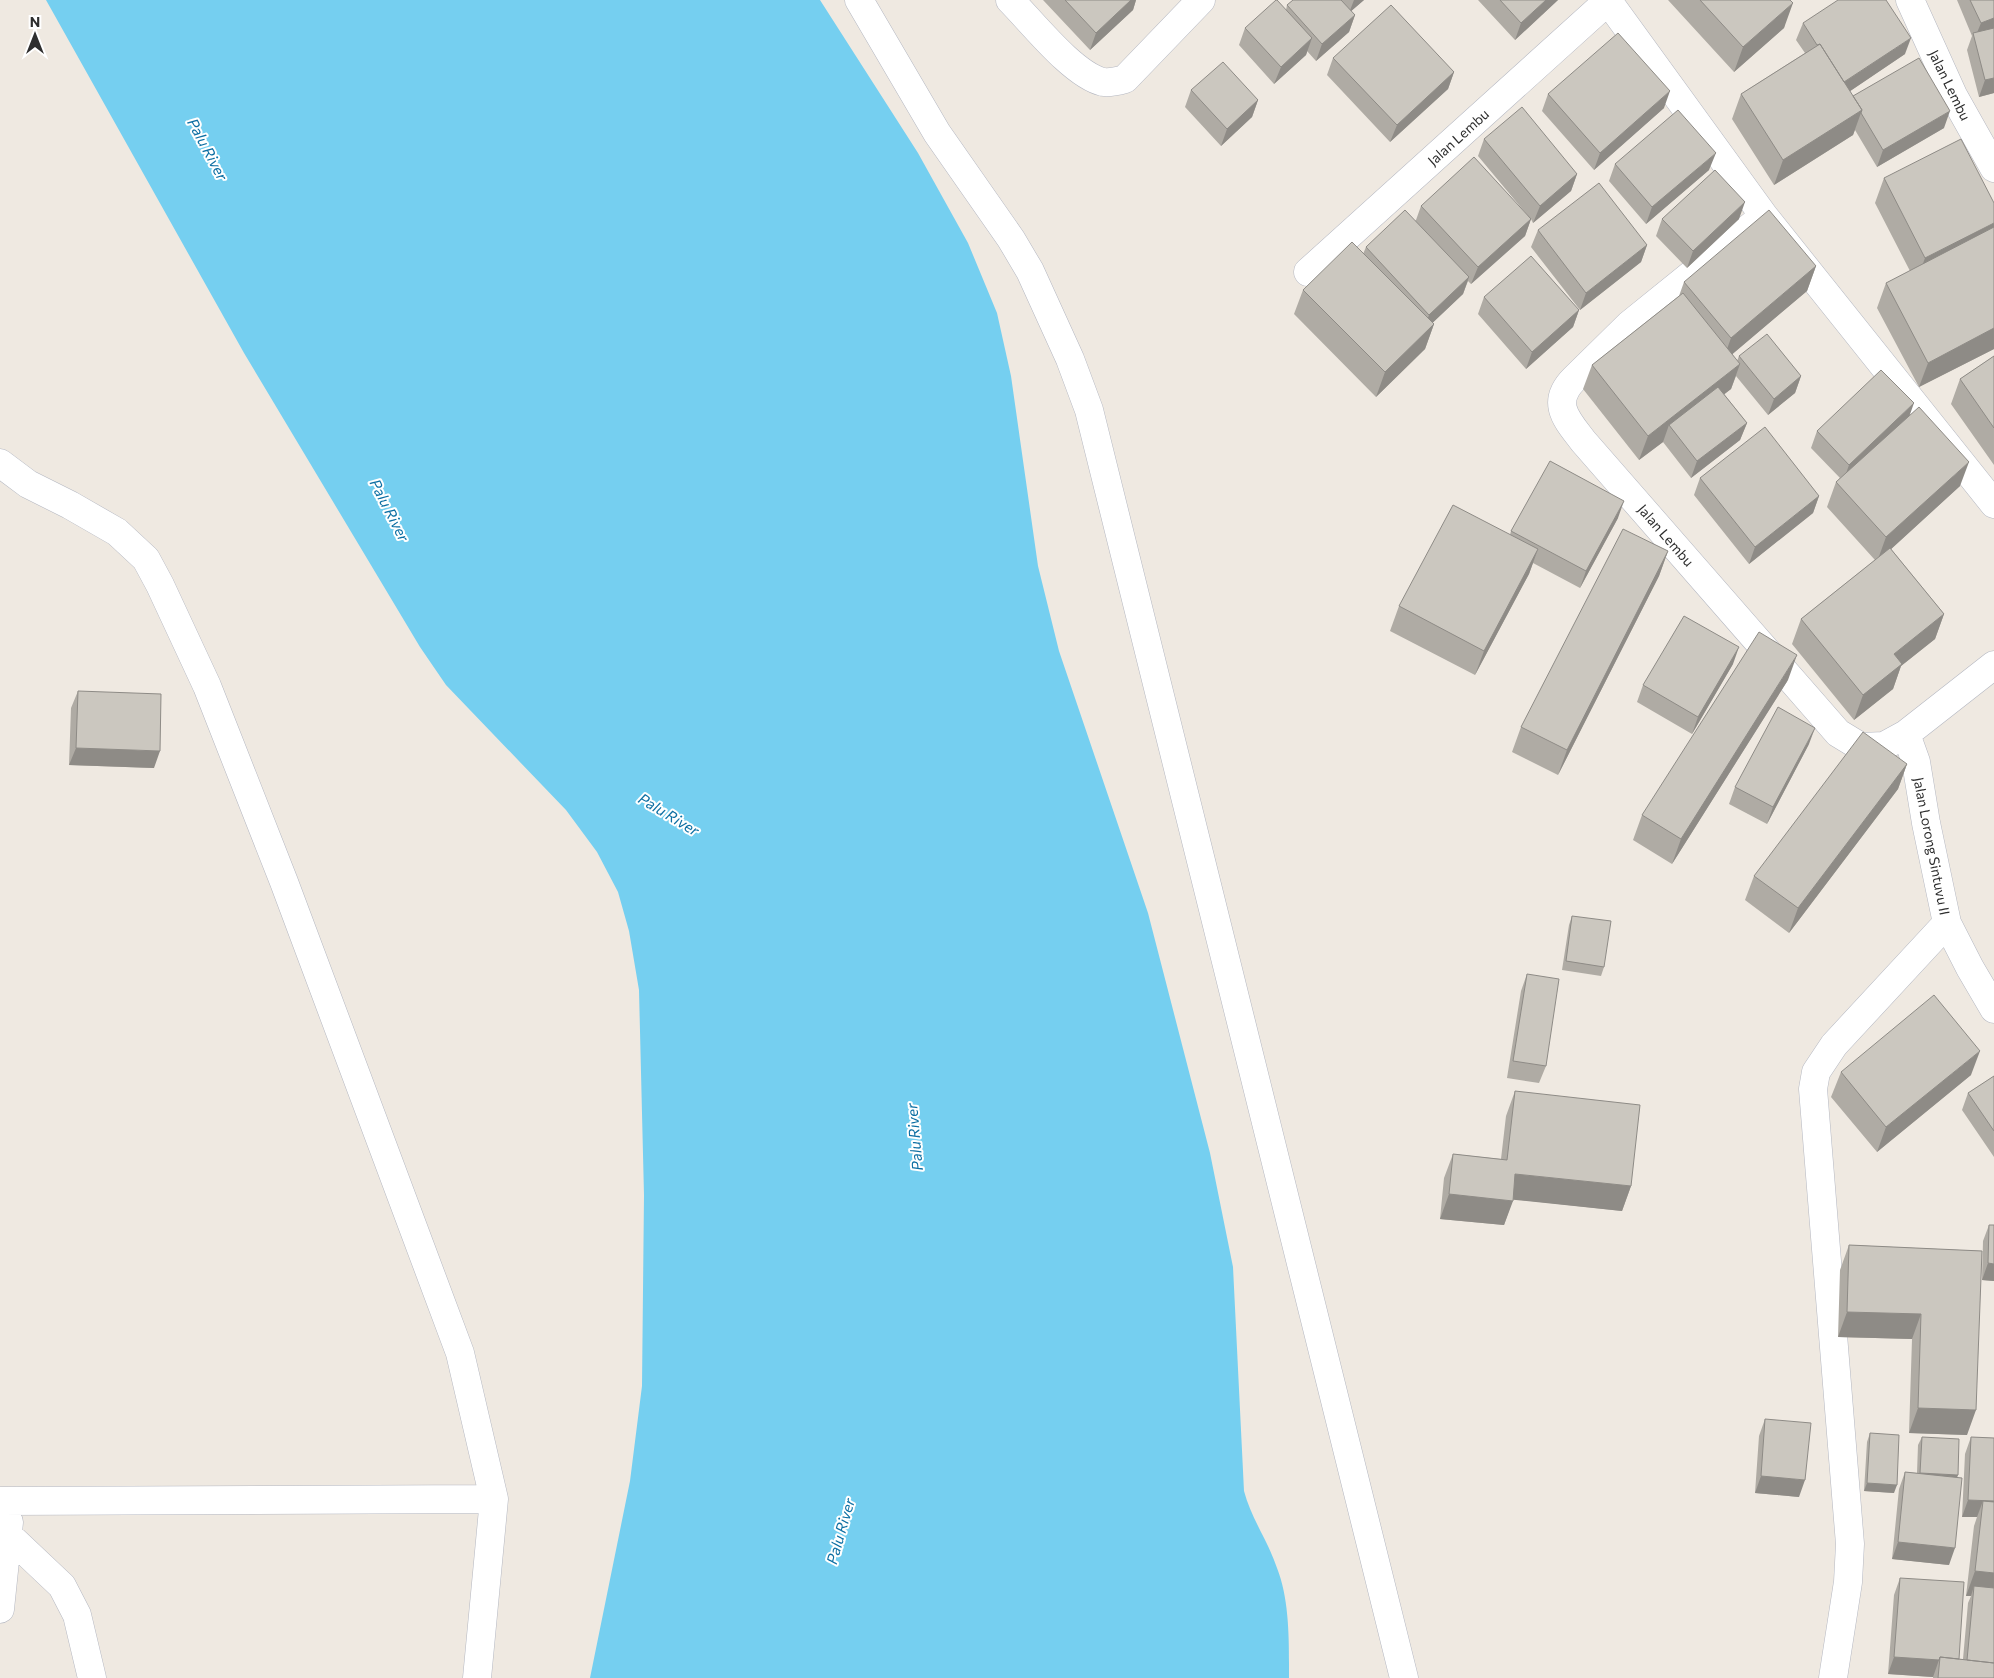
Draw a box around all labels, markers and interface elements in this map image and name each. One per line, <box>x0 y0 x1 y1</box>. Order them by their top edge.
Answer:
north arrow <box>10 10 60 60</box>
text: N <box>30 13 40 30</box>
street label: Jalan Lembu <box>1926 47 1974 123</box>
street label: Jalan Lembu <box>1424 105 1492 169</box>
water label: Palu River <box>184 115 232 184</box>
water label: Palu River <box>367 476 414 545</box>
street label: Jalan Lembu <box>1634 500 1698 570</box>
street label: Jalan Lorong Sintuvu II <box>1910 776 1954 916</box>
water label: Palu River <box>635 789 704 840</box>
water label: Palu River <box>902 1102 926 1171</box>
water label: Palu River <box>822 1495 858 1566</box>

